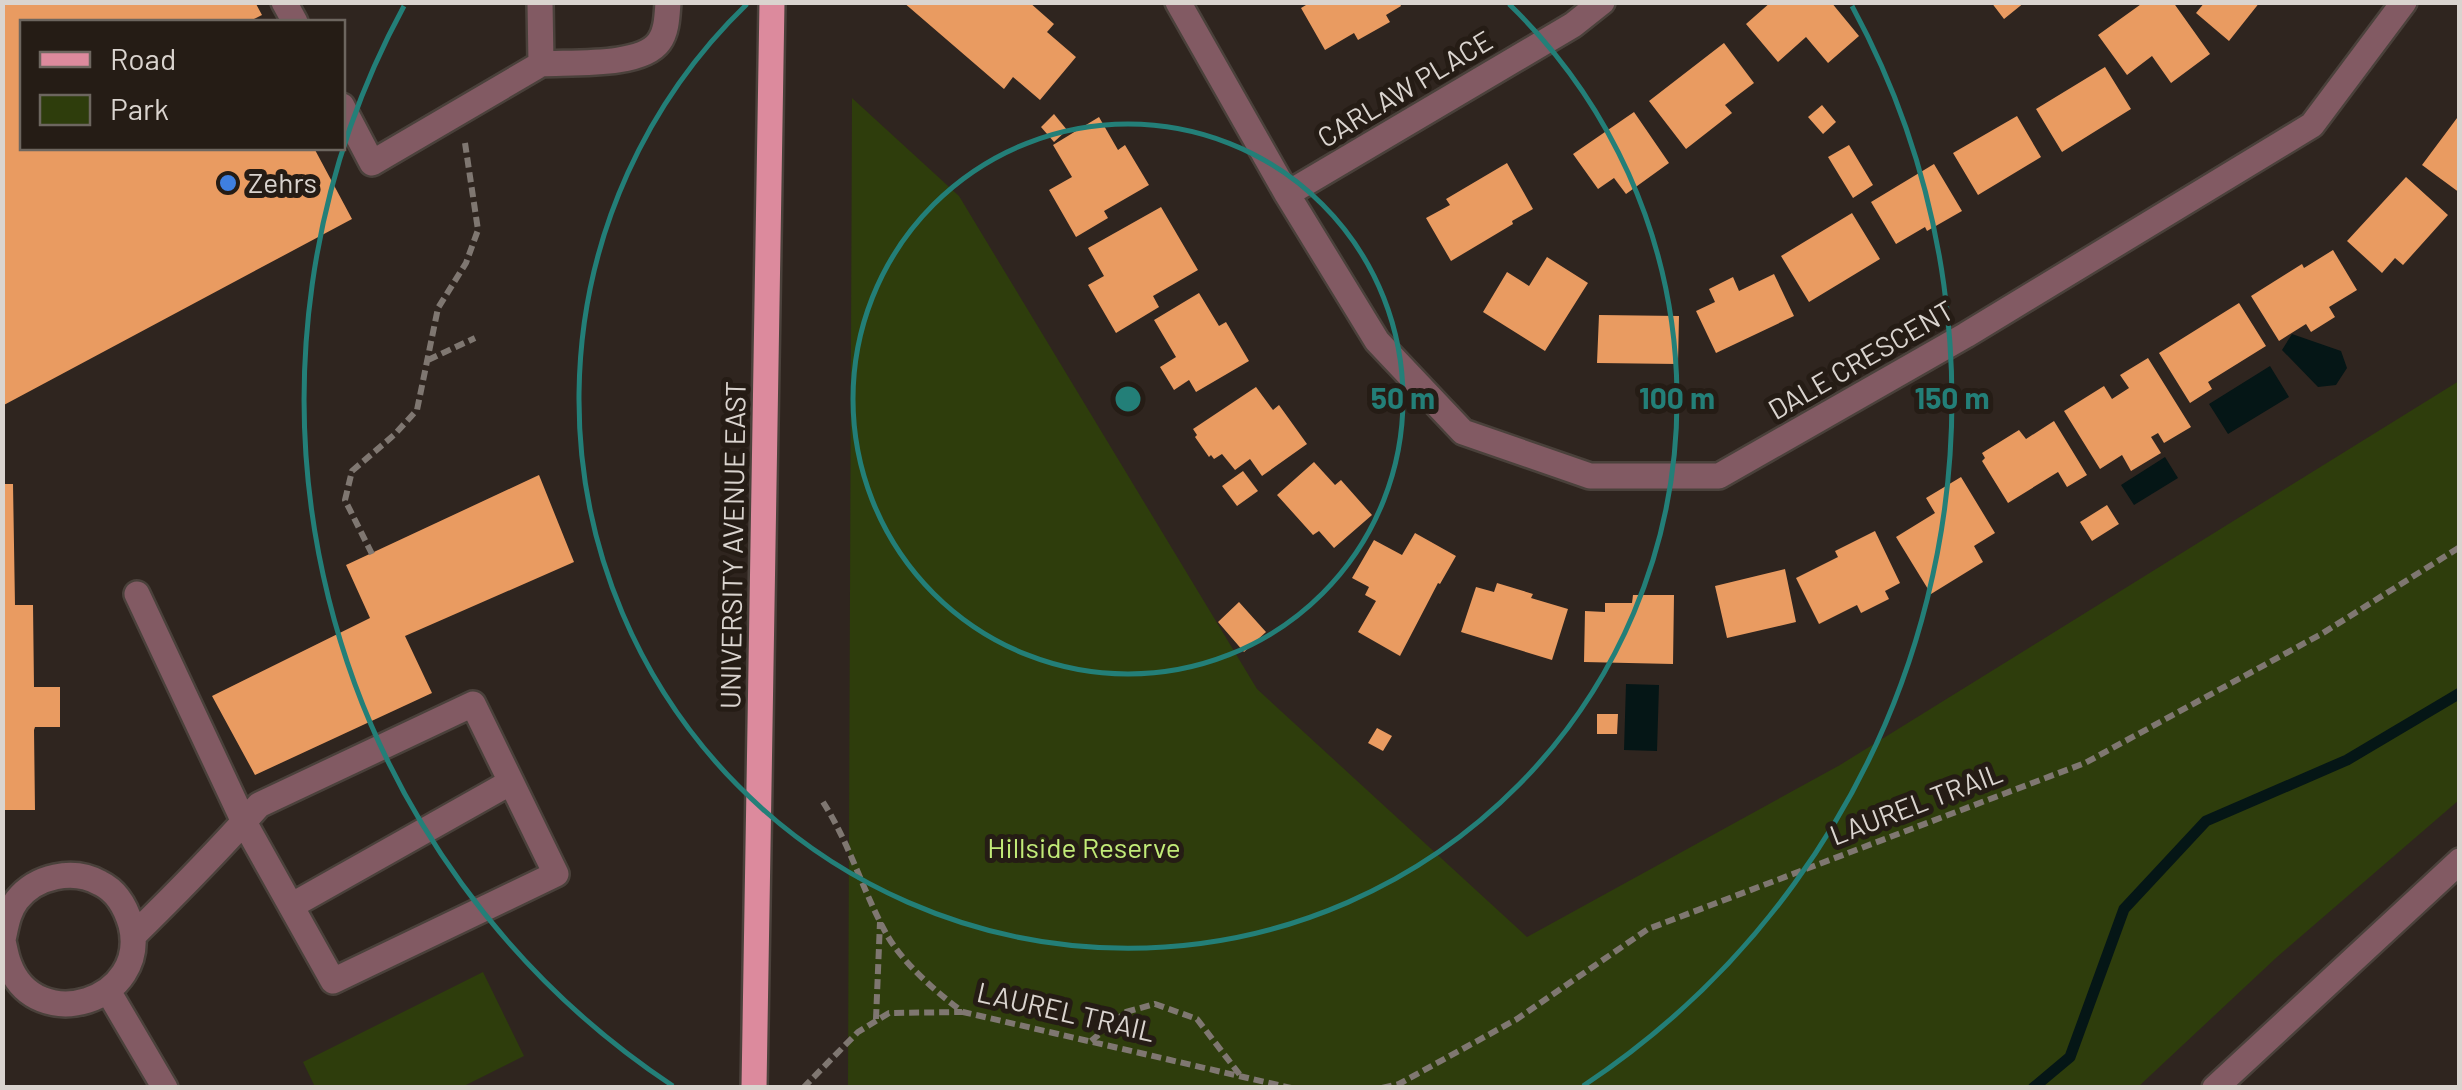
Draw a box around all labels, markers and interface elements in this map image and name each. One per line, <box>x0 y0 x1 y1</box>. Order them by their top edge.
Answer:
legend <box>20 20 345 150</box>
street label: CARLAW PLACE <box>1311 23 1498 154</box>
text: Road <box>110 40 176 76</box>
text: Park <box>110 90 169 126</box>
place label: Zehrs <box>248 165 317 199</box>
marker: Zehrs <box>217 172 239 194</box>
street label: DALE CRESCENT <box>1762 292 1959 426</box>
text: 50 m <box>1371 379 1435 415</box>
text: 100 m <box>1639 379 1715 415</box>
text: 150 m <box>1915 379 1989 415</box>
street label: UNIVERSITY AVENUE EAST <box>712 380 752 709</box>
centre of rings <box>1110 381 1146 417</box>
street label: LAUREL TRAIL <box>1825 755 2007 852</box>
park label: Hillside Reserve <box>987 830 1181 864</box>
street label: LAUREL TRAIL <box>974 974 1159 1048</box>

